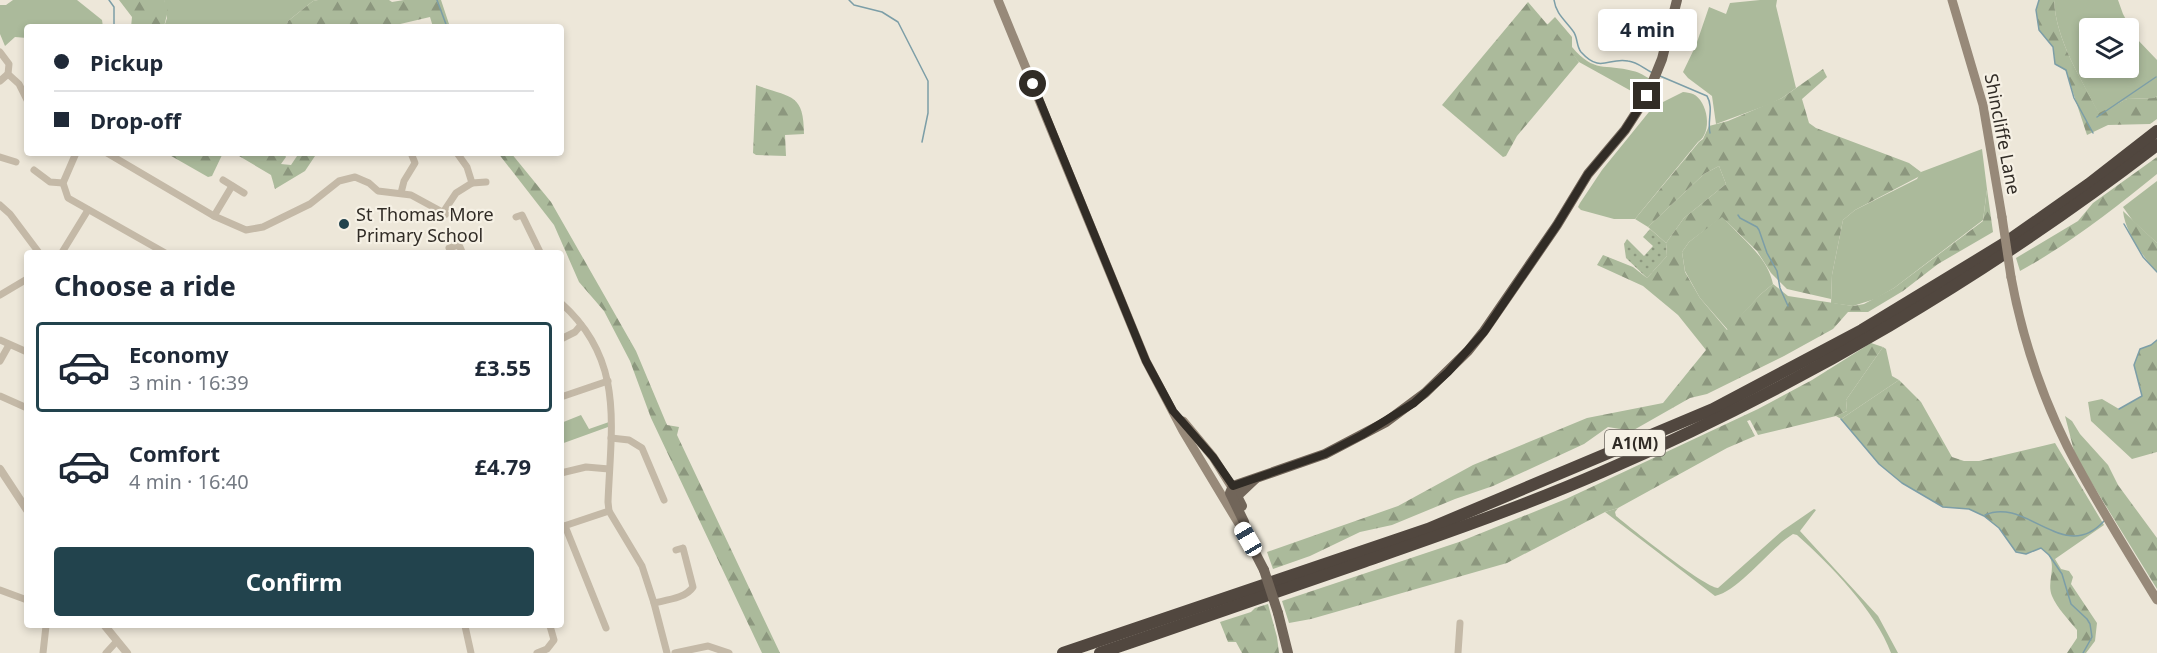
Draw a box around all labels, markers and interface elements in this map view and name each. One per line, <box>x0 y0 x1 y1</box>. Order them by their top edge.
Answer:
callout: 4 min <box>1598 9 1696 51</box>
text: 4 min <box>1620 16 1675 43</box>
map controls <box>2079 18 2139 78</box>
button: layers <box>2079 18 2139 78</box>
text: Pickup <box>90 47 163 77</box>
route start <box>1019 70 1046 97</box>
street label: Shincliffe Lane <box>1980 71 2026 197</box>
route end <box>1633 82 1660 109</box>
text: Drop-off <box>90 105 181 135</box>
place label: St Thomas More Primary School <box>356 202 494 247</box>
marker: St Thomas More Primary School <box>337 217 351 231</box>
text: Choose a ride <box>54 267 236 304</box>
text: Economy <box>129 339 228 369</box>
icon: car <box>57 340 111 394</box>
text: £3.55 <box>474 352 531 382</box>
text: 3 min · 16:39 <box>129 369 249 396</box>
road number: A1(M) <box>1605 430 1665 456</box>
text: Comfort <box>129 438 220 468</box>
icon: car <box>57 439 111 493</box>
text: £4.79 <box>474 451 531 481</box>
text: 4 min · 16:40 <box>129 468 249 495</box>
car <box>1231 519 1265 559</box>
button: Confirm <box>54 547 534 616</box>

